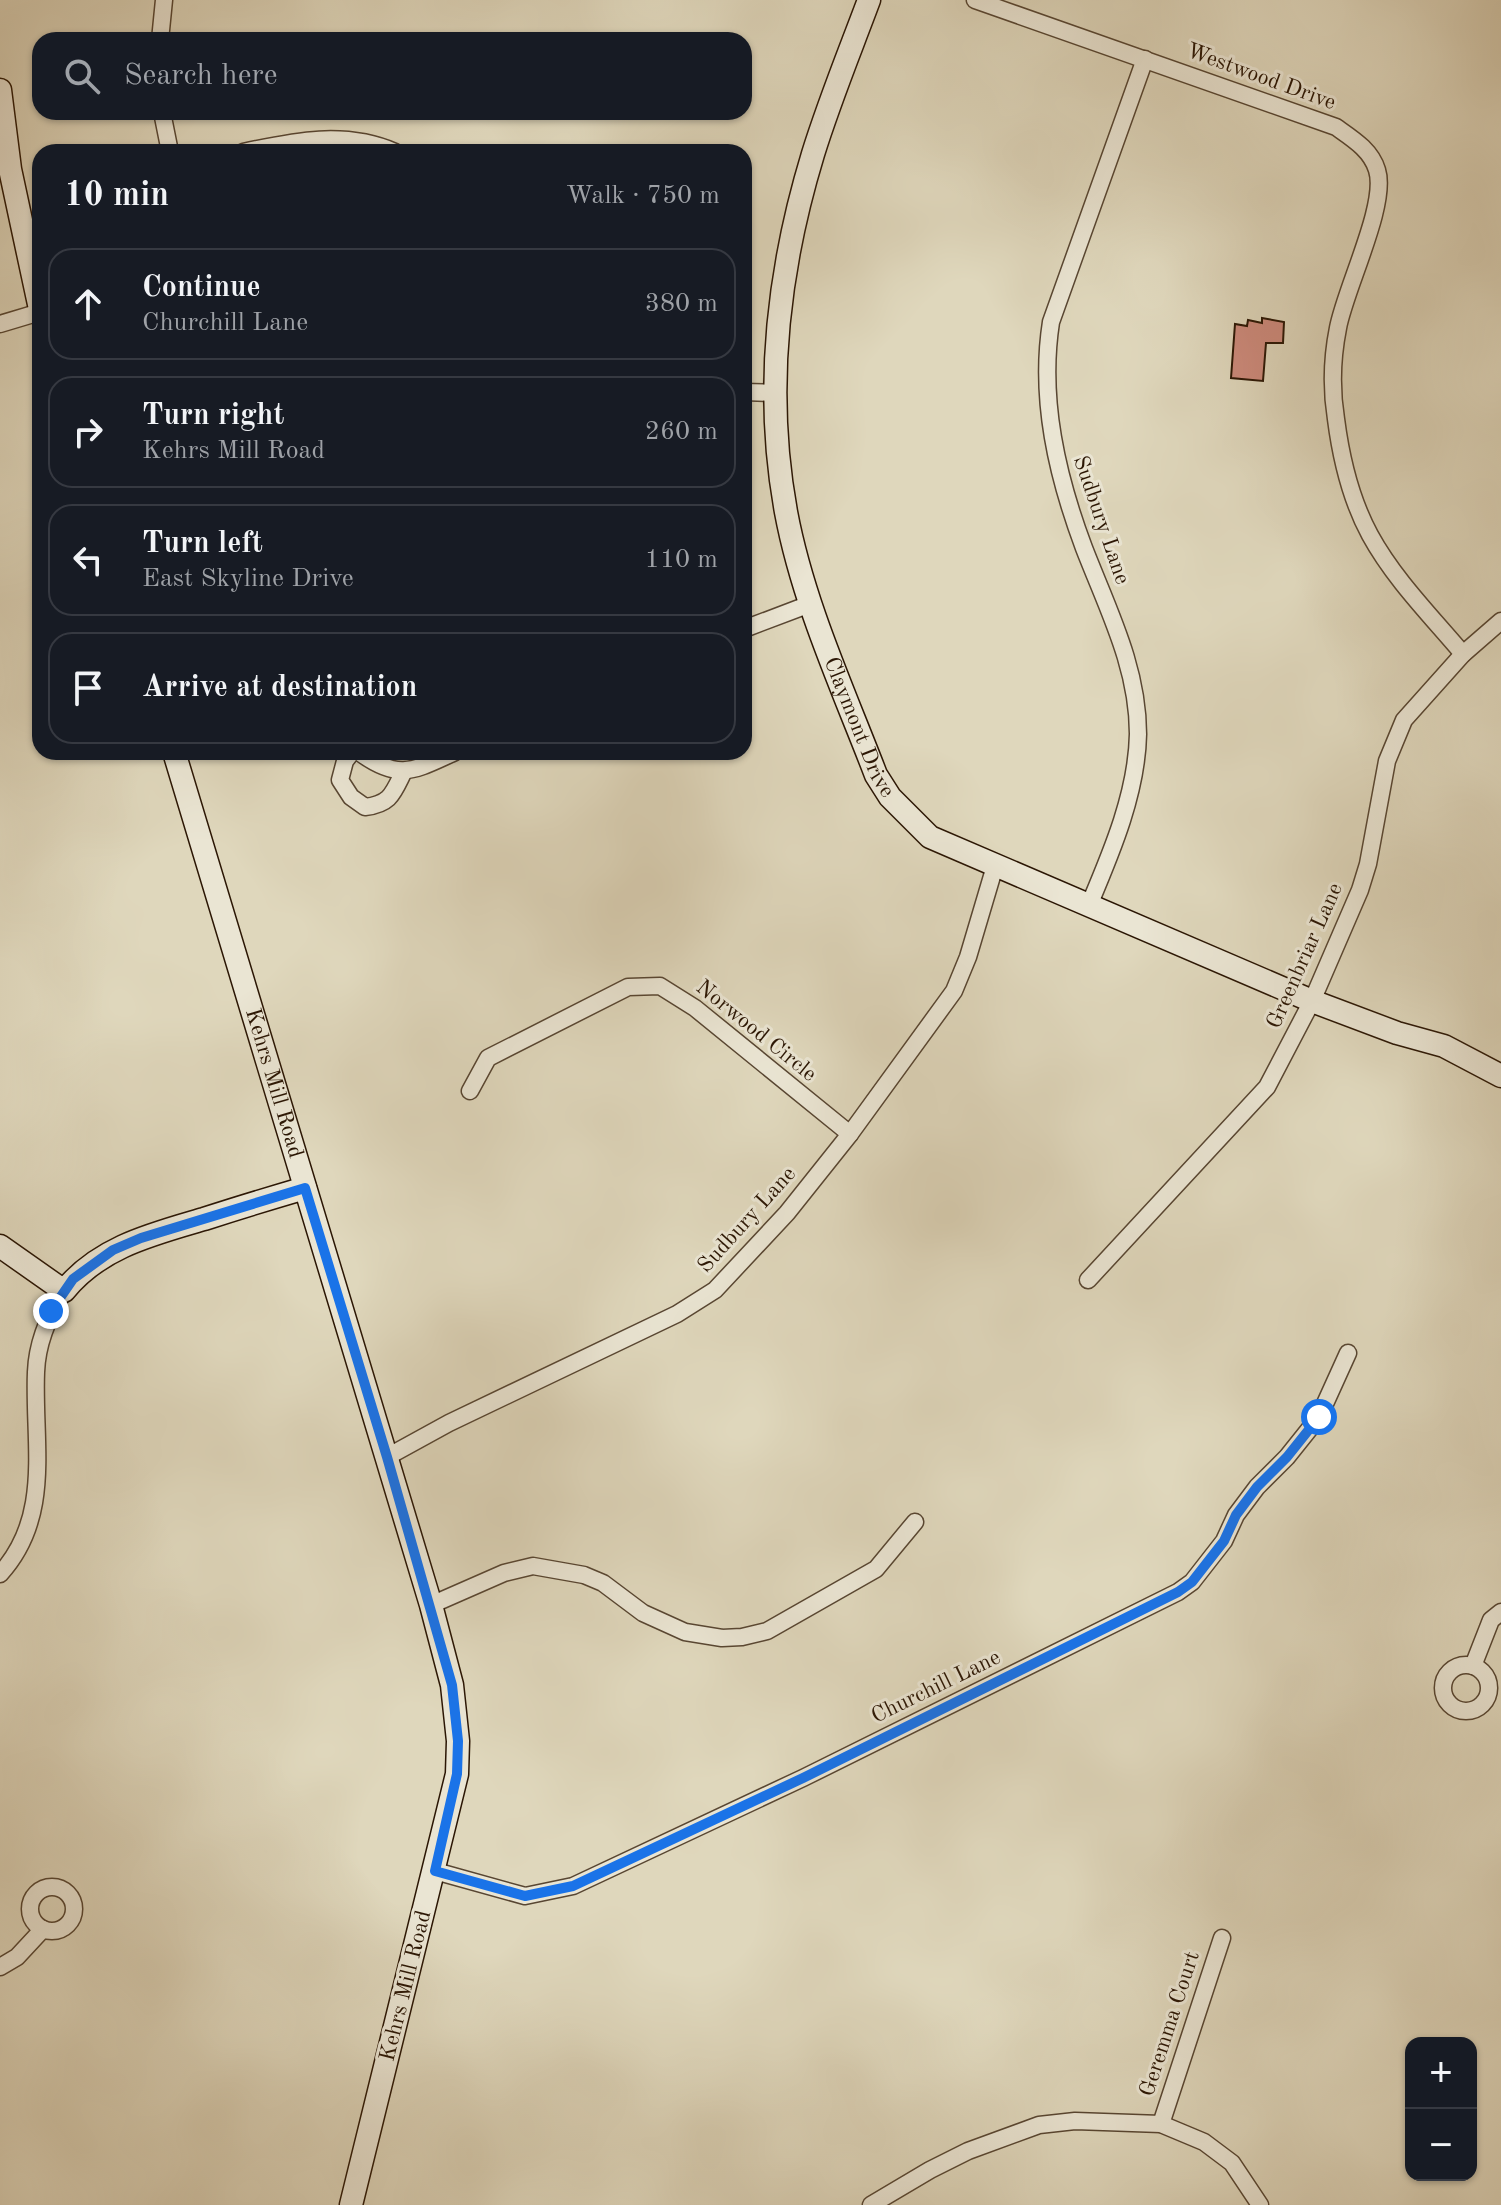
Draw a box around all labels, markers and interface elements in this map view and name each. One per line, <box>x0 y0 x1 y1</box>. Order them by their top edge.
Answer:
search box <box>32 32 752 120</box>
street label: Westwood Drive <box>1183 40 1339 114</box>
icon: search <box>60 54 104 98</box>
text: Search here <box>124 61 278 91</box>
text: 10 min <box>64 179 169 213</box>
text: Walk · 750 m <box>566 183 720 209</box>
text: Continue <box>142 273 261 303</box>
icon: ahead <box>66 282 110 326</box>
text: 380 m <box>645 291 718 317</box>
text: Churchill Lane <box>142 310 308 336</box>
text: Turn right <box>142 401 284 431</box>
icon: right <box>66 410 110 454</box>
text: 260 m <box>645 419 718 445</box>
text: Kehrs Mill Road <box>142 438 325 464</box>
street label: Sudbury Lane <box>1069 453 1133 587</box>
text: Turn left <box>142 529 263 559</box>
icon: left <box>66 538 110 582</box>
text: 110 m <box>645 547 718 573</box>
text: East Skyline Drive <box>142 566 354 592</box>
street label: Claymont Drive <box>820 654 898 801</box>
icon: arrive <box>66 666 110 710</box>
text: Arrive at destination <box>142 673 417 703</box>
street label: Greenbriar Lane <box>1263 880 1347 1032</box>
street label: Norwood Circle <box>692 976 820 1086</box>
street label: Kehrs Mill Road <box>241 1006 307 1161</box>
street label: Sudbury Lane <box>694 1163 800 1277</box>
route end <box>33 1293 69 1329</box>
route start <box>1301 1399 1337 1435</box>
street label: Churchill Lane <box>868 1646 1004 1728</box>
street label: Kehrs Mill Road <box>377 1908 435 2064</box>
street label: Geremma Court <box>1136 1949 1204 2099</box>
map controls <box>1405 2037 1477 2181</box>
button: + <box>1405 2037 1477 2109</box>
button: − <box>1405 2109 1477 2181</box>

